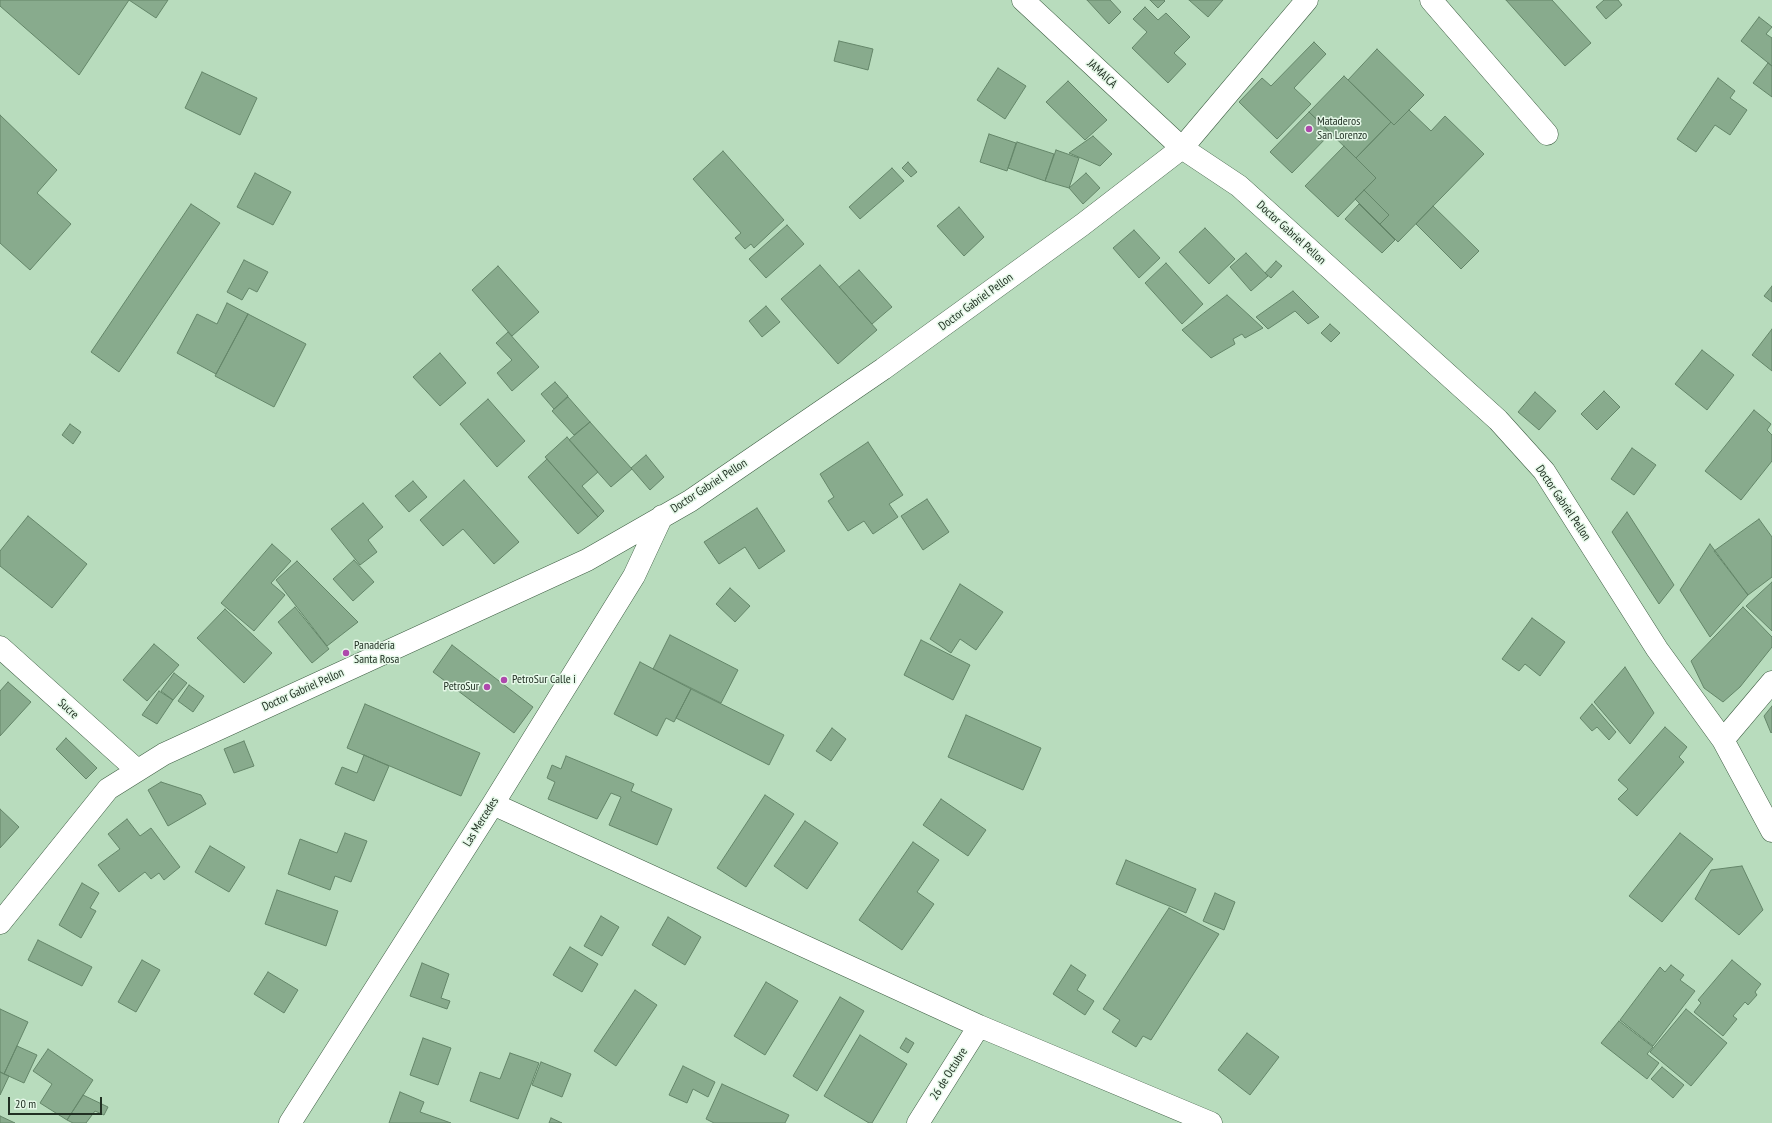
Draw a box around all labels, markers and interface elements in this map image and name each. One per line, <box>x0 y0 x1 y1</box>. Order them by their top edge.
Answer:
street label: JAMAICA <box>1084 57 1120 91</box>
place label: Mataderos San Lorenzo <box>1317 115 1367 143</box>
marker: Mataderos San Lorenzo <box>1304 124 1314 134</box>
street label: Doctor Gabriel Pellon <box>1253 198 1329 268</box>
street label: Doctor Gabriel Pellon <box>936 270 1016 334</box>
street label: Doctor Gabriel Pellon <box>668 456 750 516</box>
street label: Doctor Gabriel Pellon <box>1532 462 1594 544</box>
place label: Panaderia Santa Rosa <box>354 639 399 667</box>
marker: Panaderia Santa Rosa <box>341 648 351 658</box>
street label: Doctor Gabriel Pellon <box>260 665 346 715</box>
place label: PetroSur Calle i <box>512 673 576 687</box>
marker: PetroSur Calle i <box>499 675 509 685</box>
place label: PetroSur <box>444 680 479 694</box>
marker: PetroSur <box>482 682 492 692</box>
street label: Sucre <box>55 696 81 722</box>
street label: Las Mercedes <box>460 795 502 849</box>
street label: 26 de Octubre <box>927 1045 971 1103</box>
scale bar <box>10 1089 104 1115</box>
text: 20 m <box>15 1096 36 1111</box>

